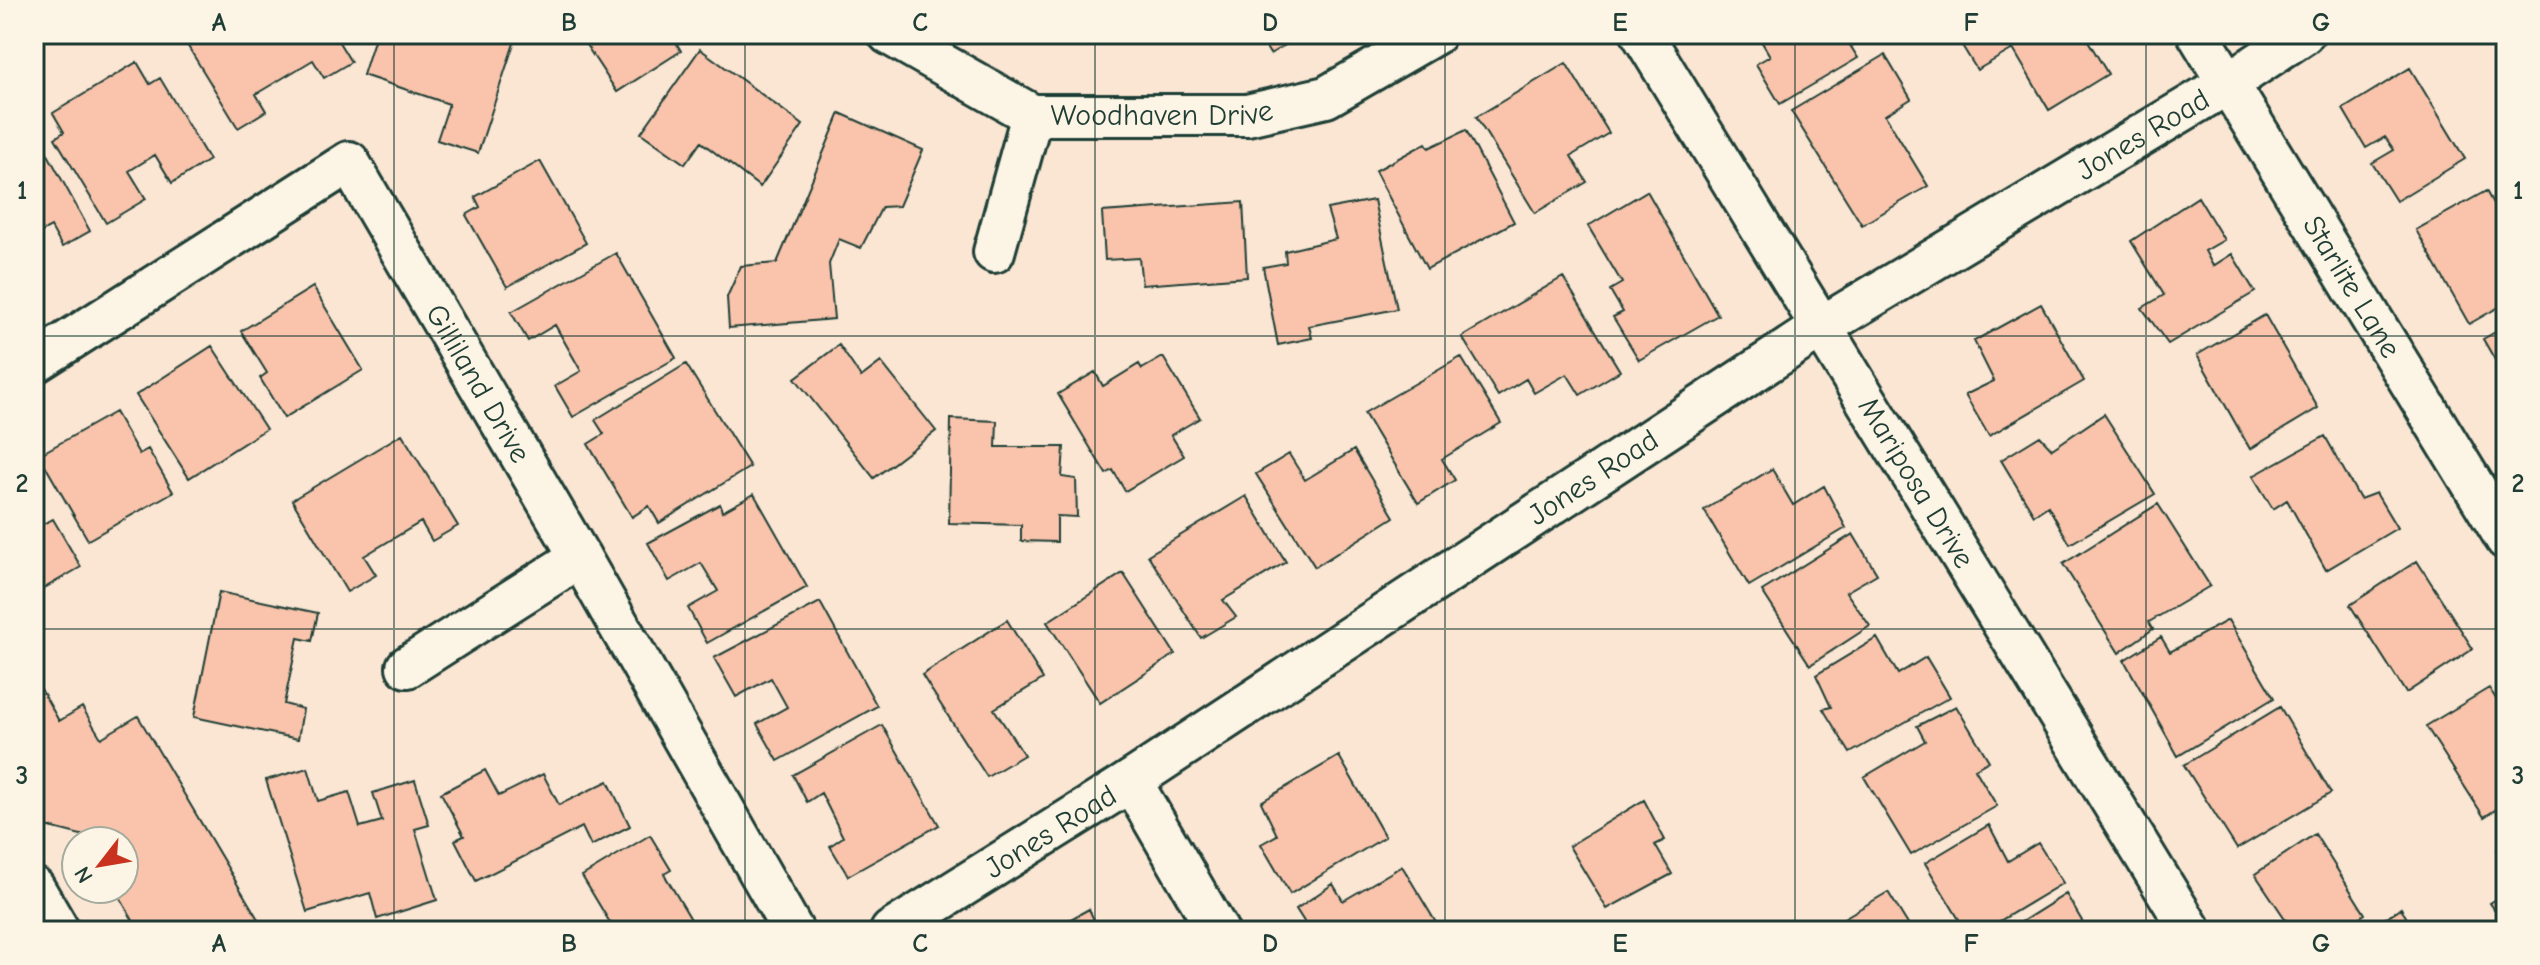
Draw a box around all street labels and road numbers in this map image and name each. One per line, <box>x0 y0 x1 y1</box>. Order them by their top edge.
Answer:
street label: Jones Road <box>2070 81 2216 188</box>
street label: Woodhaven Drive <box>1051 92 1276 133</box>
street label: Starlite Lane <box>2296 210 2409 364</box>
street label: Gilliland Drive <box>419 298 538 469</box>
street label: Mariposa Drive <box>1851 391 1982 574</box>
street label: Jones Road <box>1521 422 1665 533</box>
street label: Jones Road <box>978 777 1123 886</box>

